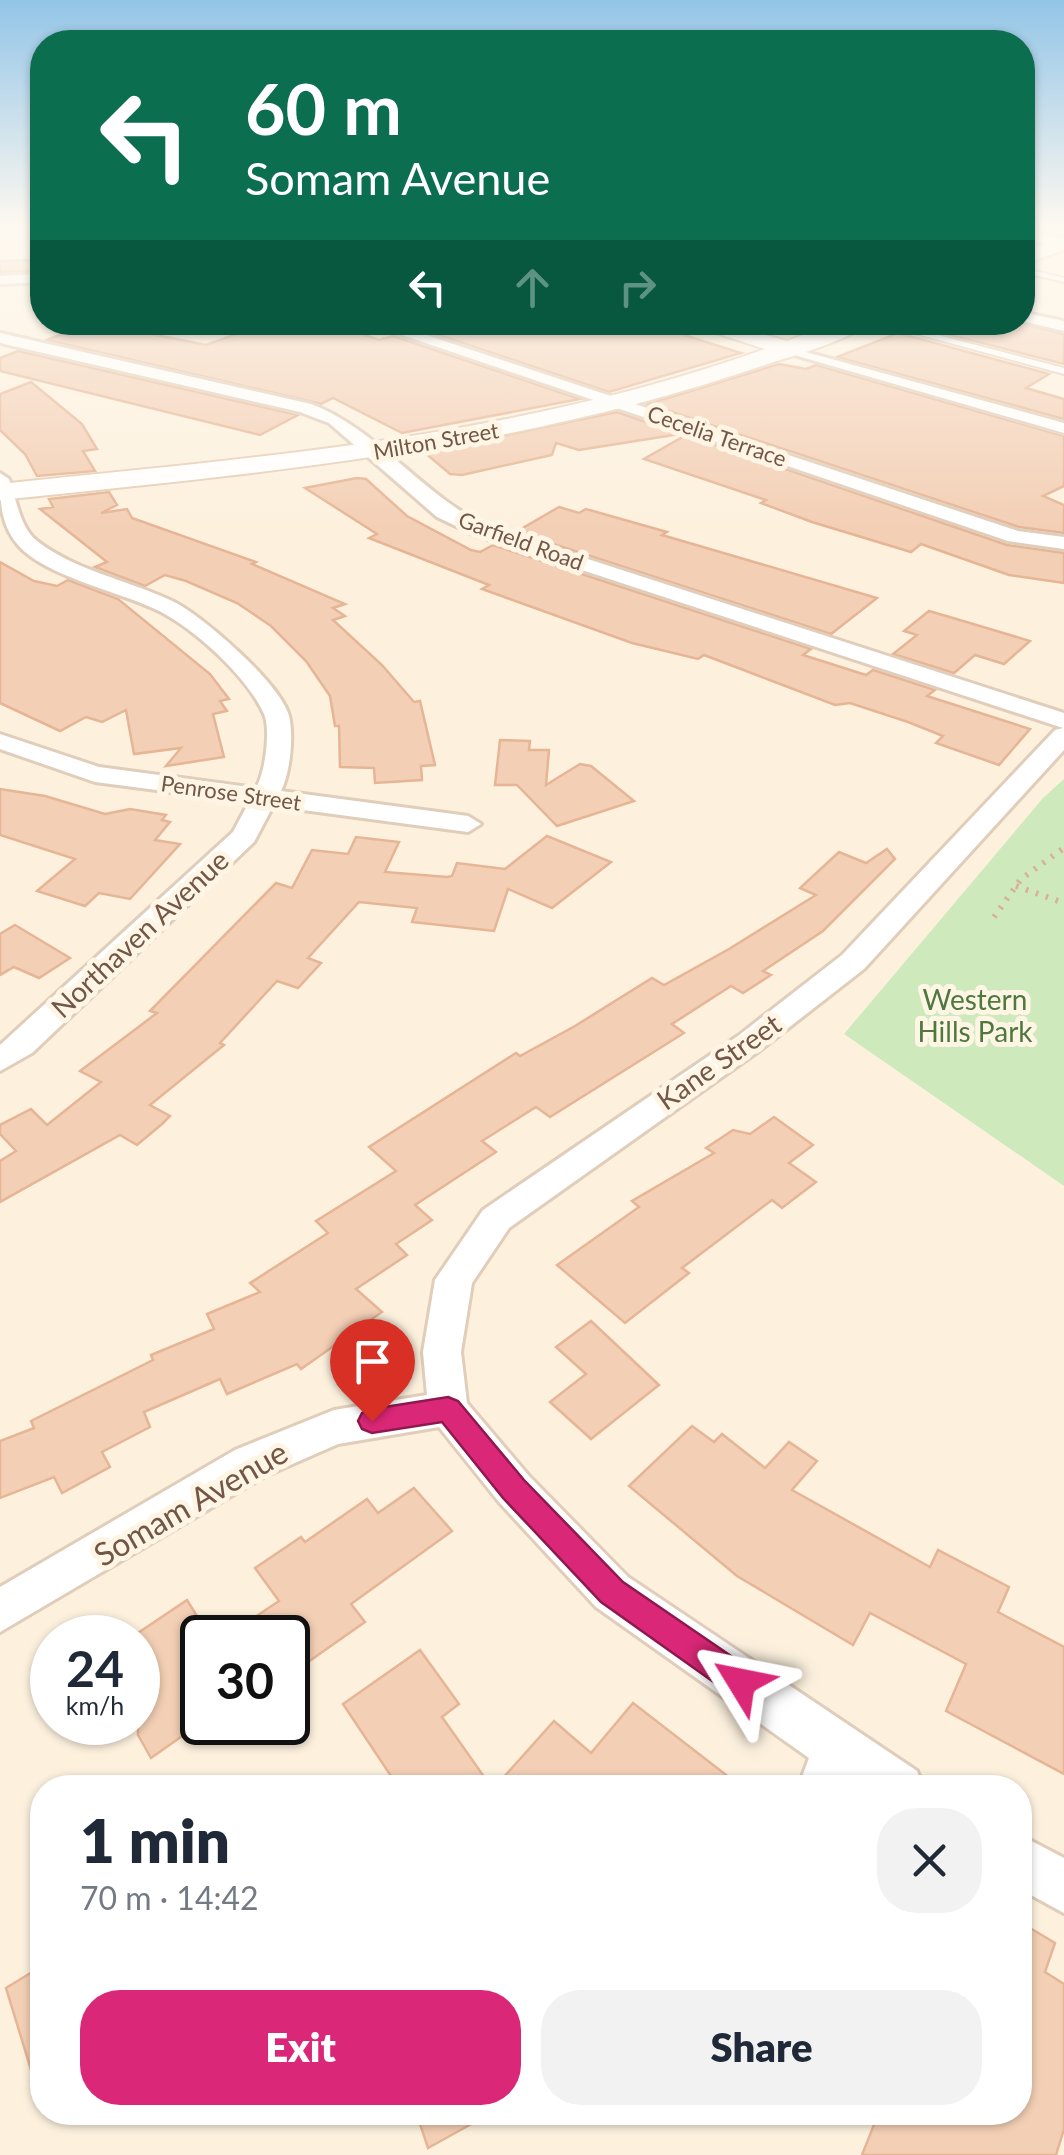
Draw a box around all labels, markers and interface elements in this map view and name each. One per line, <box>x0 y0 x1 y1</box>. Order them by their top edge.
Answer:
text: 60 m <box>245 66 402 150</box>
icon: left <box>80 70 210 200</box>
text: Somam Avenue <box>245 151 550 205</box>
icon: left <box>400 260 455 315</box>
icon: ahead <box>505 260 560 315</box>
icon: right <box>610 260 665 315</box>
street label: Cecelia Terrace <box>644 399 790 472</box>
street label: Milton Street <box>371 416 501 465</box>
street label: Garfield Road <box>455 505 587 576</box>
street label: Penrose Street <box>159 769 303 816</box>
street label: Northaven Avenue <box>44 843 235 1024</box>
park label: Western Hills Park <box>917 982 1033 1048</box>
street label: Kane Street <box>650 1006 787 1116</box>
pin <box>330 1319 415 1422</box>
icon: arrive <box>345 1334 400 1389</box>
street label: Somam Avenue <box>87 1432 294 1574</box>
speed limit sign: 30 <box>180 1615 310 1745</box>
position arrow <box>689 1630 793 1734</box>
text: 24 <box>66 1638 124 1698</box>
text: km/h <box>66 1690 124 1720</box>
text: 1 min <box>80 1804 230 1876</box>
button: close <box>877 1808 982 1913</box>
text: 70 m · 14:42 <box>80 1878 259 1917</box>
button: Exit <box>80 1990 521 2105</box>
button: Share <box>541 1990 982 2105</box>

